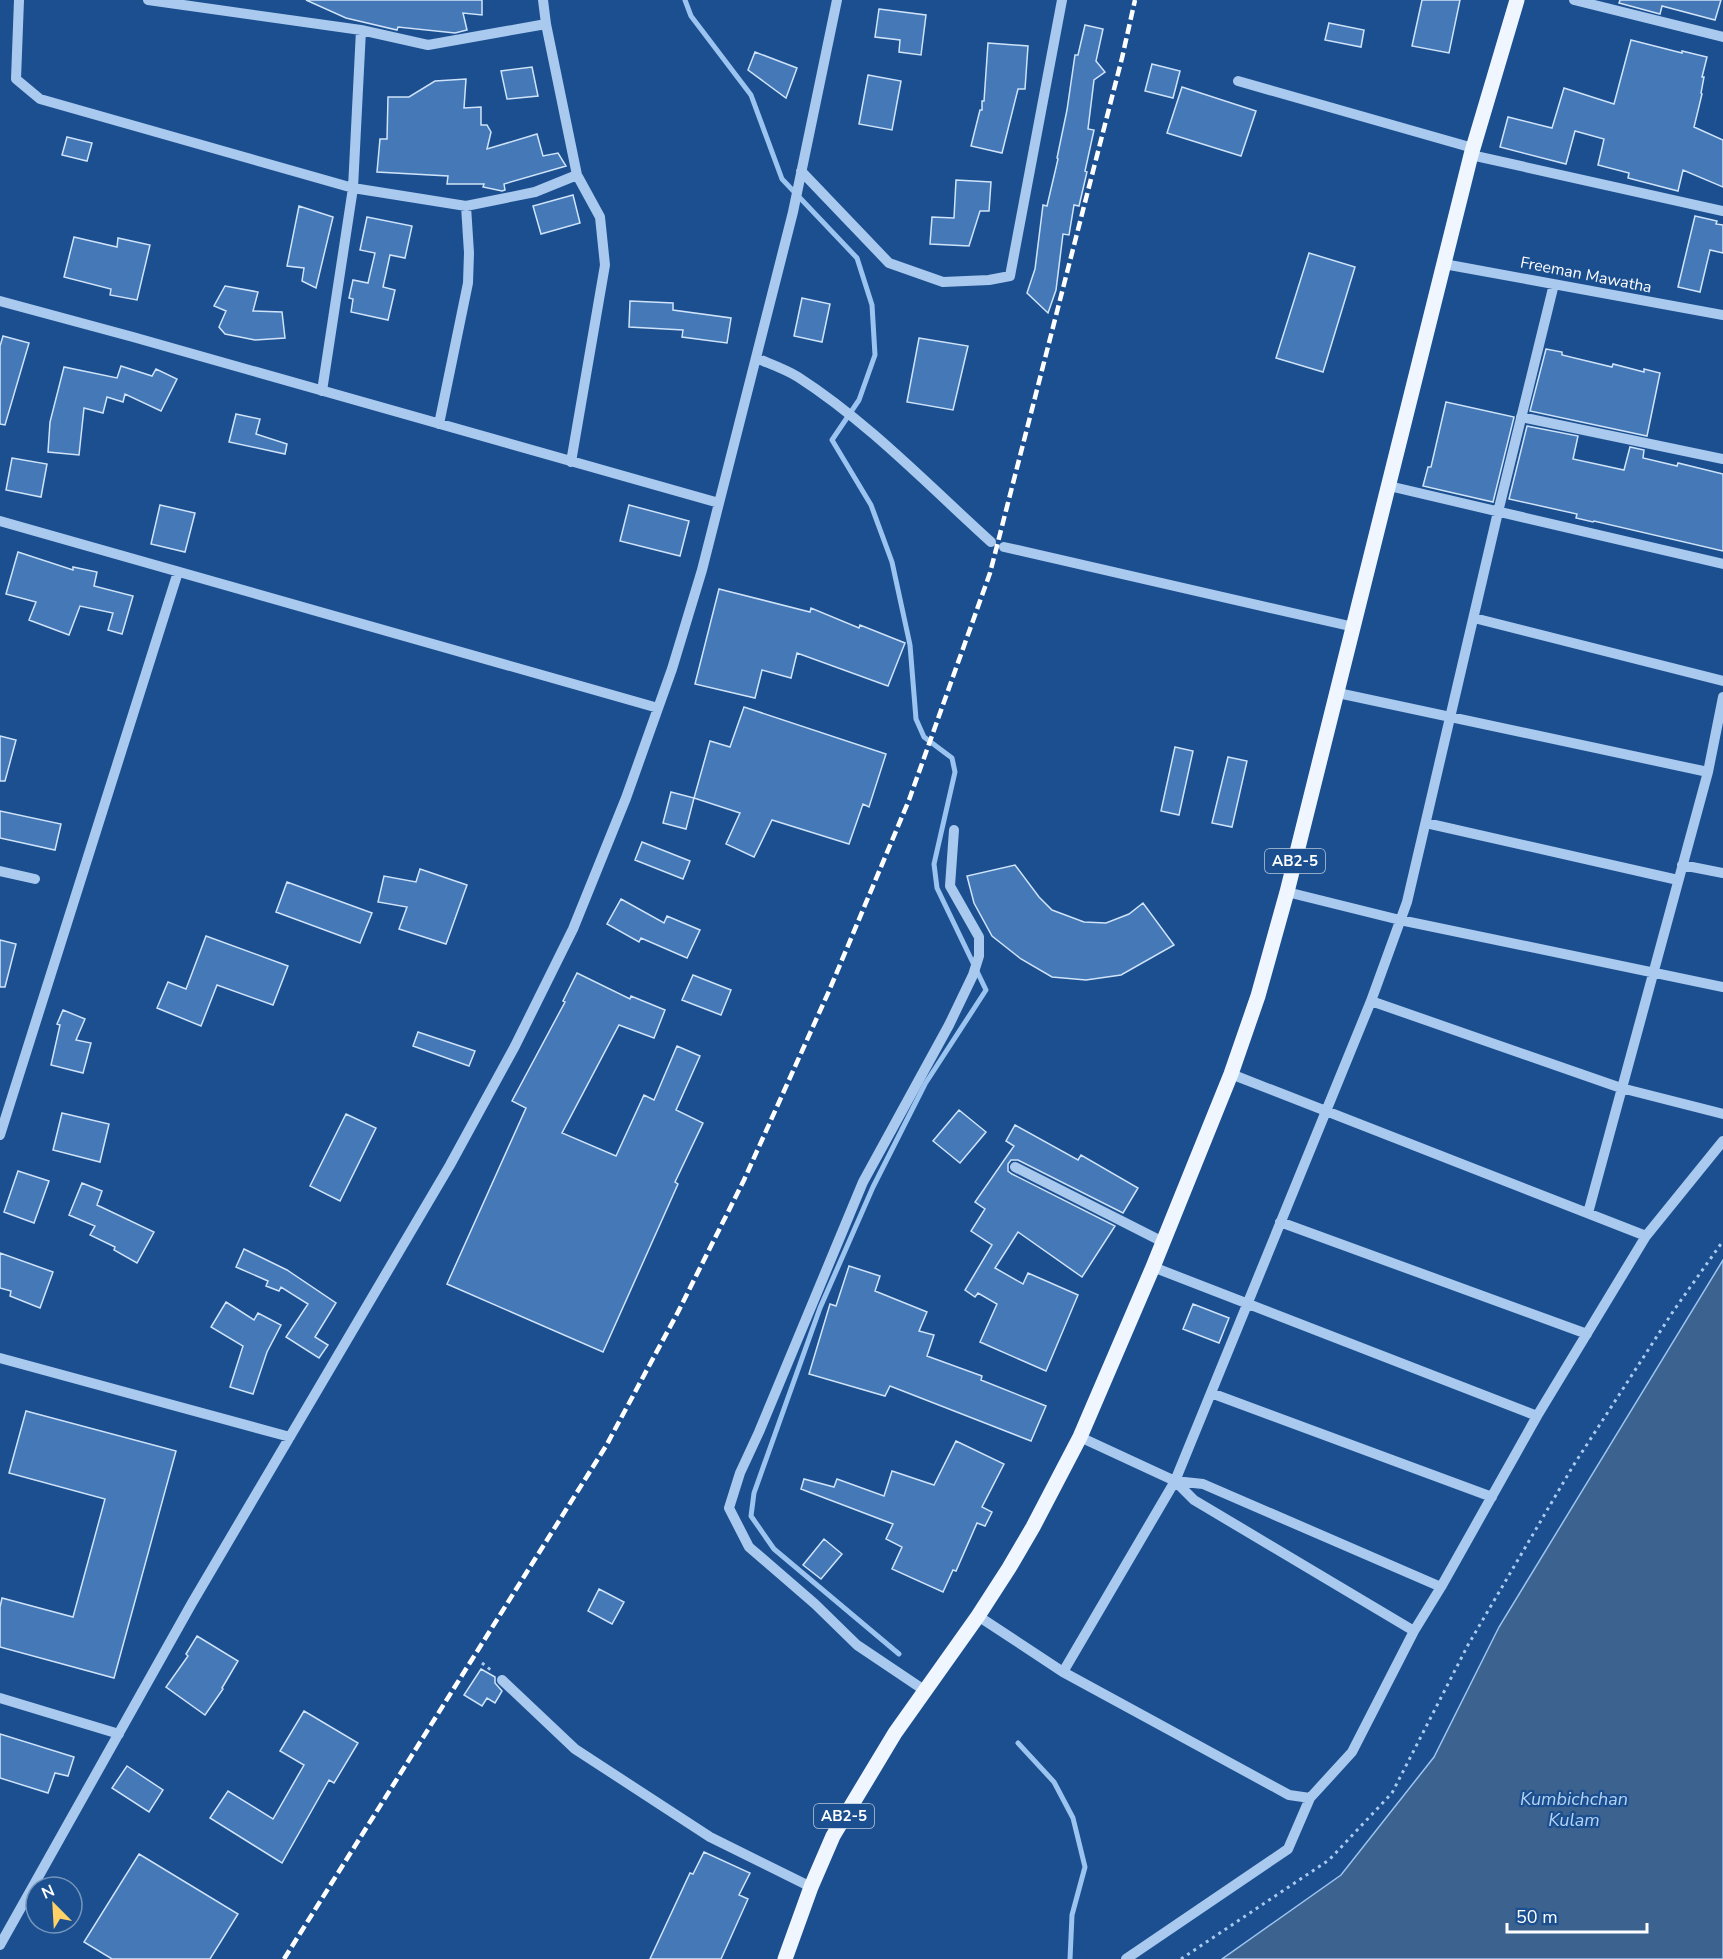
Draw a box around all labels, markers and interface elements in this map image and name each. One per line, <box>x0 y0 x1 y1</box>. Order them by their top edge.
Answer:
street label: Freeman Mawatha <box>1518 251 1654 299</box>
road number: AB2-5 <box>1265 849 1325 873</box>
water label: Kumbichchan Kulam <box>1520 1787 1628 1832</box>
road number: AB2-5 <box>814 1804 874 1828</box>
north arrow <box>24 1875 84 1935</box>
text: N <box>38 1880 58 1905</box>
scale bar <box>1507 1896 1646 1934</box>
text: 50 m <box>1516 1905 1558 1929</box>

